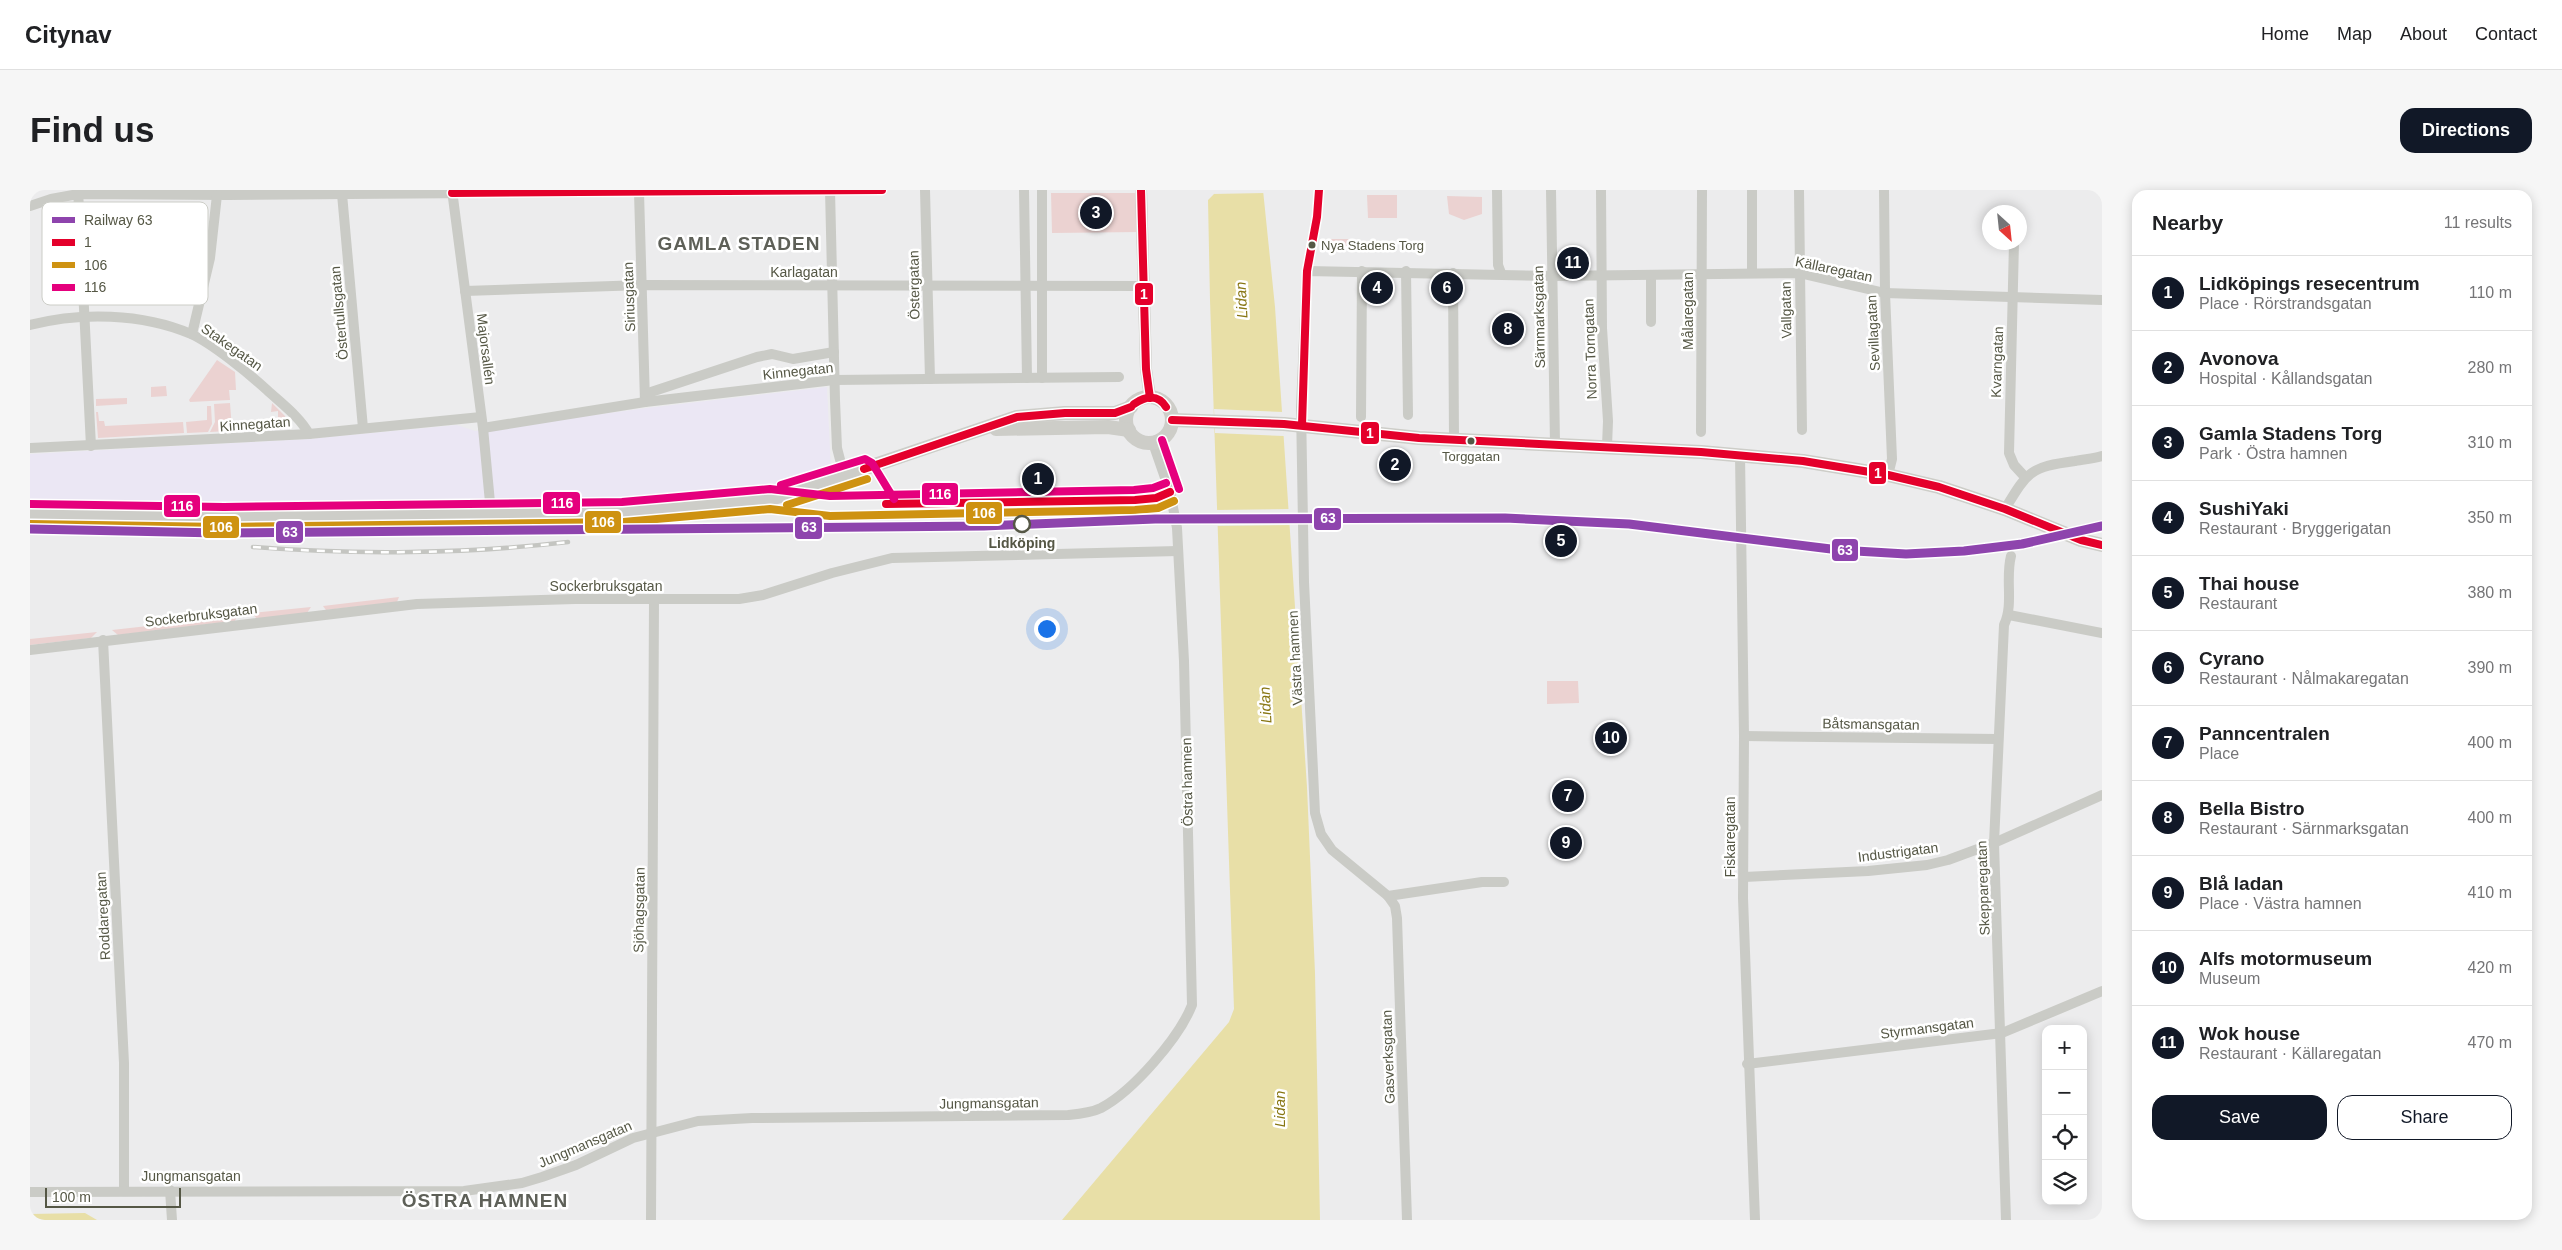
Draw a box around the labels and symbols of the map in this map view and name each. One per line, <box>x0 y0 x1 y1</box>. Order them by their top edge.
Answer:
pin: 3 <box>1080 194 1112 232</box>
legend <box>42 202 208 305</box>
north arrow <box>1982 205 2027 250</box>
text: Railway 63 <box>84 212 153 228</box>
district label: GAMLA STADEN <box>658 233 820 254</box>
text: 1 <box>84 234 92 250</box>
place label: Nya Stadens Torg <box>1321 238 1424 253</box>
marker: Nya Stadens Torg <box>1307 240 1317 250</box>
pin: 11 <box>1557 244 1589 282</box>
street label: Östergatan <box>904 250 923 320</box>
street label: Källaregatan <box>1794 253 1874 285</box>
text: 106 <box>84 257 108 273</box>
street label: Siriusgatan <box>620 262 638 332</box>
street label: Karlagatan <box>770 264 838 280</box>
street label: Östertullsgatan <box>326 265 351 361</box>
street label: Särnmarksgatan <box>1530 266 1548 368</box>
pin: 4 <box>1361 269 1393 307</box>
pin: 6 <box>1431 269 1463 307</box>
street label: Målaregatan <box>1680 272 1696 350</box>
text: 116 <box>84 279 107 295</box>
water label: Lidan <box>1232 281 1250 319</box>
street label: Vallgatan <box>1778 281 1794 339</box>
line badge: 1 <box>1134 282 1154 306</box>
text: 1 <box>1140 286 1148 302</box>
street label: Sevillagatan <box>1863 294 1883 372</box>
street label: Norra Torngatan <box>1580 298 1600 400</box>
pin: 8 <box>1492 310 1524 348</box>
street label: Majorsallén <box>474 312 498 386</box>
street label: Stakegatan <box>198 320 266 374</box>
street label: Kvarngatan <box>1988 326 2006 398</box>
street label: Kinnegatan <box>762 359 834 383</box>
street label: Kinnegatan <box>219 414 291 434</box>
line badge: 1 <box>1360 421 1380 445</box>
text: 1 <box>1366 425 1374 441</box>
marker: Torggatan <box>1466 436 1476 446</box>
pin: 2 <box>1379 446 1411 484</box>
place label: Torggatan <box>1442 449 1500 464</box>
pin: 1 <box>1022 460 1054 498</box>
line badge: 1 <box>1868 461 1887 485</box>
text: 1 <box>1874 465 1882 481</box>
line badge: 116 <box>921 482 959 506</box>
text: 116 <box>929 486 952 502</box>
line badge: 116 <box>542 491 581 515</box>
line badge: 116 <box>163 494 201 518</box>
text: 116 <box>551 495 574 511</box>
text: 116 <box>171 498 194 514</box>
line badge: 106 <box>965 501 1003 525</box>
text: 106 <box>972 505 996 521</box>
line badge: 63 <box>1313 507 1342 531</box>
line badge: 106 <box>584 510 622 534</box>
text: 63 <box>1320 510 1336 526</box>
text: 106 <box>591 514 615 530</box>
line badge: 106 <box>202 515 240 539</box>
marker: Lidköping <box>1013 515 1031 533</box>
line badge: 63 <box>794 516 823 540</box>
text: 106 <box>209 519 233 535</box>
text: 63 <box>801 519 817 535</box>
line badge: 63 <box>275 520 304 544</box>
pin: 5 <box>1545 522 1577 560</box>
text: 63 <box>282 524 298 540</box>
place label: Lidköping <box>989 535 1055 551</box>
line badge: 63 <box>1831 538 1859 562</box>
text: 63 <box>1837 542 1853 558</box>
street label: Sockerbruksgatan <box>550 578 662 594</box>
street label: Sockerbruksgatan <box>144 600 258 630</box>
street label: Västra hamnen <box>1285 610 1305 706</box>
your location <box>1034 616 1060 642</box>
water label: Lidan <box>1256 686 1274 724</box>
street label: Båtsmansgatan <box>1822 715 1920 733</box>
pin: 10 <box>1595 719 1627 757</box>
street label: Östra hamnen <box>1177 738 1196 827</box>
pin: 7 <box>1552 777 1584 815</box>
street label: Fiskaregatan <box>1722 797 1738 877</box>
pin: 9 <box>1550 824 1582 862</box>
street label: Industrigatan <box>1857 839 1939 865</box>
street label: Skepparegatan <box>1973 840 1993 936</box>
street label: Sjöhagsgatan <box>630 867 648 953</box>
street label: Roddaregatan <box>93 871 113 961</box>
street label: Gasverksgatan <box>1378 1010 1398 1104</box>
street label: Styrmansgatan <box>1879 1014 1975 1042</box>
water label: Lidan <box>1271 1091 1288 1127</box>
street label: Jungmansgatan <box>939 1094 1039 1112</box>
street label: Jungmansgatan <box>536 1117 634 1171</box>
street label: Jungmansgatan <box>141 1168 241 1184</box>
scale bar <box>45 1185 181 1208</box>
district label: ÖSTRA HAMNEN <box>402 1190 568 1211</box>

